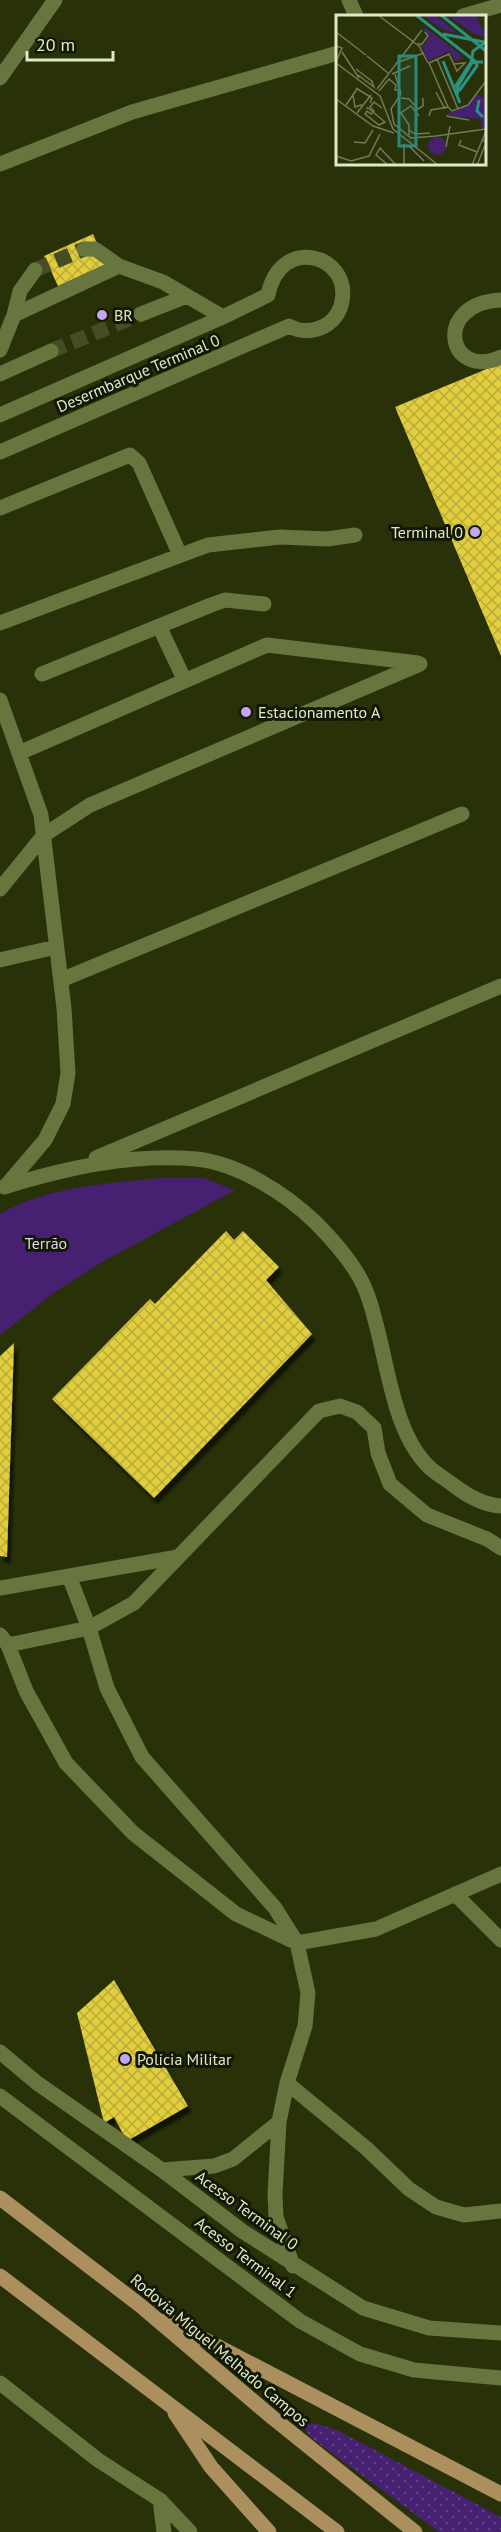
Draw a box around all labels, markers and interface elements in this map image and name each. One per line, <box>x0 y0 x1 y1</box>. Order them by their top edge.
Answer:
inset map <box>336 15 486 165</box>
scale bar <box>27 24 112 62</box>
text: 20 m <box>36 33 75 56</box>
place label: BR <box>114 305 133 325</box>
marker: BR <box>95 308 109 322</box>
street label: Desermbarque Terminal 0 <box>54 329 223 416</box>
place label: Terminal 0 <box>391 522 463 542</box>
marker: Terminal 0 <box>468 525 482 539</box>
place label: Estacionamento A <box>258 702 381 722</box>
marker: Estacionamento A <box>239 705 253 719</box>
park label: Terrão <box>25 1233 67 1253</box>
place label: Polícia Militar <box>137 2049 232 2069</box>
marker: Polícia Militar <box>118 2052 132 2066</box>
street label: Acesso Terminal 0 <box>192 2166 302 2254</box>
street label: Acesso Terminal 1 <box>191 2212 301 2302</box>
street label: Rodovia Miguel Melhado Campos <box>127 2269 314 2431</box>

